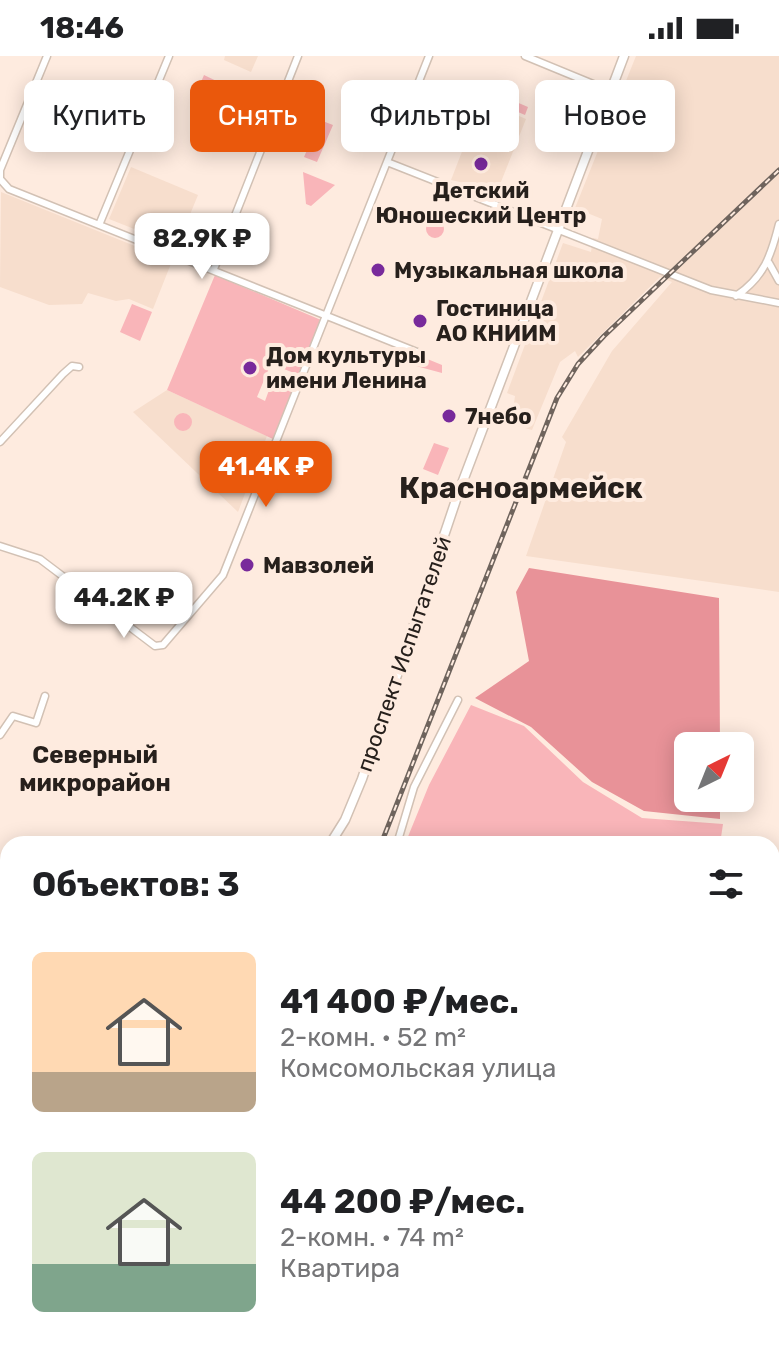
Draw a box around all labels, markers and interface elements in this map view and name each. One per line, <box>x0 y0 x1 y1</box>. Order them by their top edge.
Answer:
text: 18:46 <box>40 10 124 46</box>
chip: Купить <box>24 80 174 152</box>
chip: Снять <box>190 80 325 152</box>
chip: Фильтры <box>341 80 519 152</box>
chip: Новое <box>535 80 675 152</box>
marker: Детский Юношеский Центр <box>472 155 490 173</box>
place label: Детский Юношеский Центр <box>376 177 586 229</box>
pin: 82.9K ₽ <box>128 213 276 281</box>
text: 82.9K ₽ <box>153 223 251 254</box>
place label: Музыкальная школа <box>394 257 624 284</box>
marker: Музыкальная школа <box>369 261 387 279</box>
place label: Гостиница АО КНИИМ <box>436 295 556 347</box>
marker: Гостиница АО КНИИМ <box>411 312 429 330</box>
place label: Дом культуры имени Ленина <box>266 342 427 394</box>
marker: Дом культуры имени Ленина <box>241 359 259 377</box>
place label: 7небо <box>465 403 532 430</box>
marker: 7небо <box>440 407 458 425</box>
pin: 41.4K ₽ <box>192 441 340 509</box>
text: 41.4K ₽ <box>218 451 314 482</box>
district label: Красноармейск <box>399 470 643 506</box>
street label: проспект Испытателей <box>351 533 457 775</box>
place label: Мавзолей <box>263 552 374 579</box>
marker: Мавзолей <box>238 556 256 574</box>
pin: 44.2K ₽ <box>50 572 198 640</box>
text: 44.2K ₽ <box>73 582 175 613</box>
north arrow <box>674 732 754 812</box>
map controls <box>674 732 754 812</box>
district label: Северный микрорайон <box>19 741 171 797</box>
icon: filters <box>704 862 748 906</box>
text: Объектов: 3 <box>32 864 240 905</box>
text: 41 400 ₽/мес. <box>280 981 519 1022</box>
icon: home <box>96 984 192 1080</box>
text: 2-комн. · 52 m² <box>280 1022 466 1053</box>
text: Комсомольская улица <box>280 1053 556 1084</box>
text: 44 200 ₽/мес. <box>280 1181 525 1222</box>
icon: home <box>96 1184 192 1280</box>
text: 2-комн. · 74 m² <box>280 1222 464 1253</box>
text: Квартира <box>280 1253 400 1284</box>

